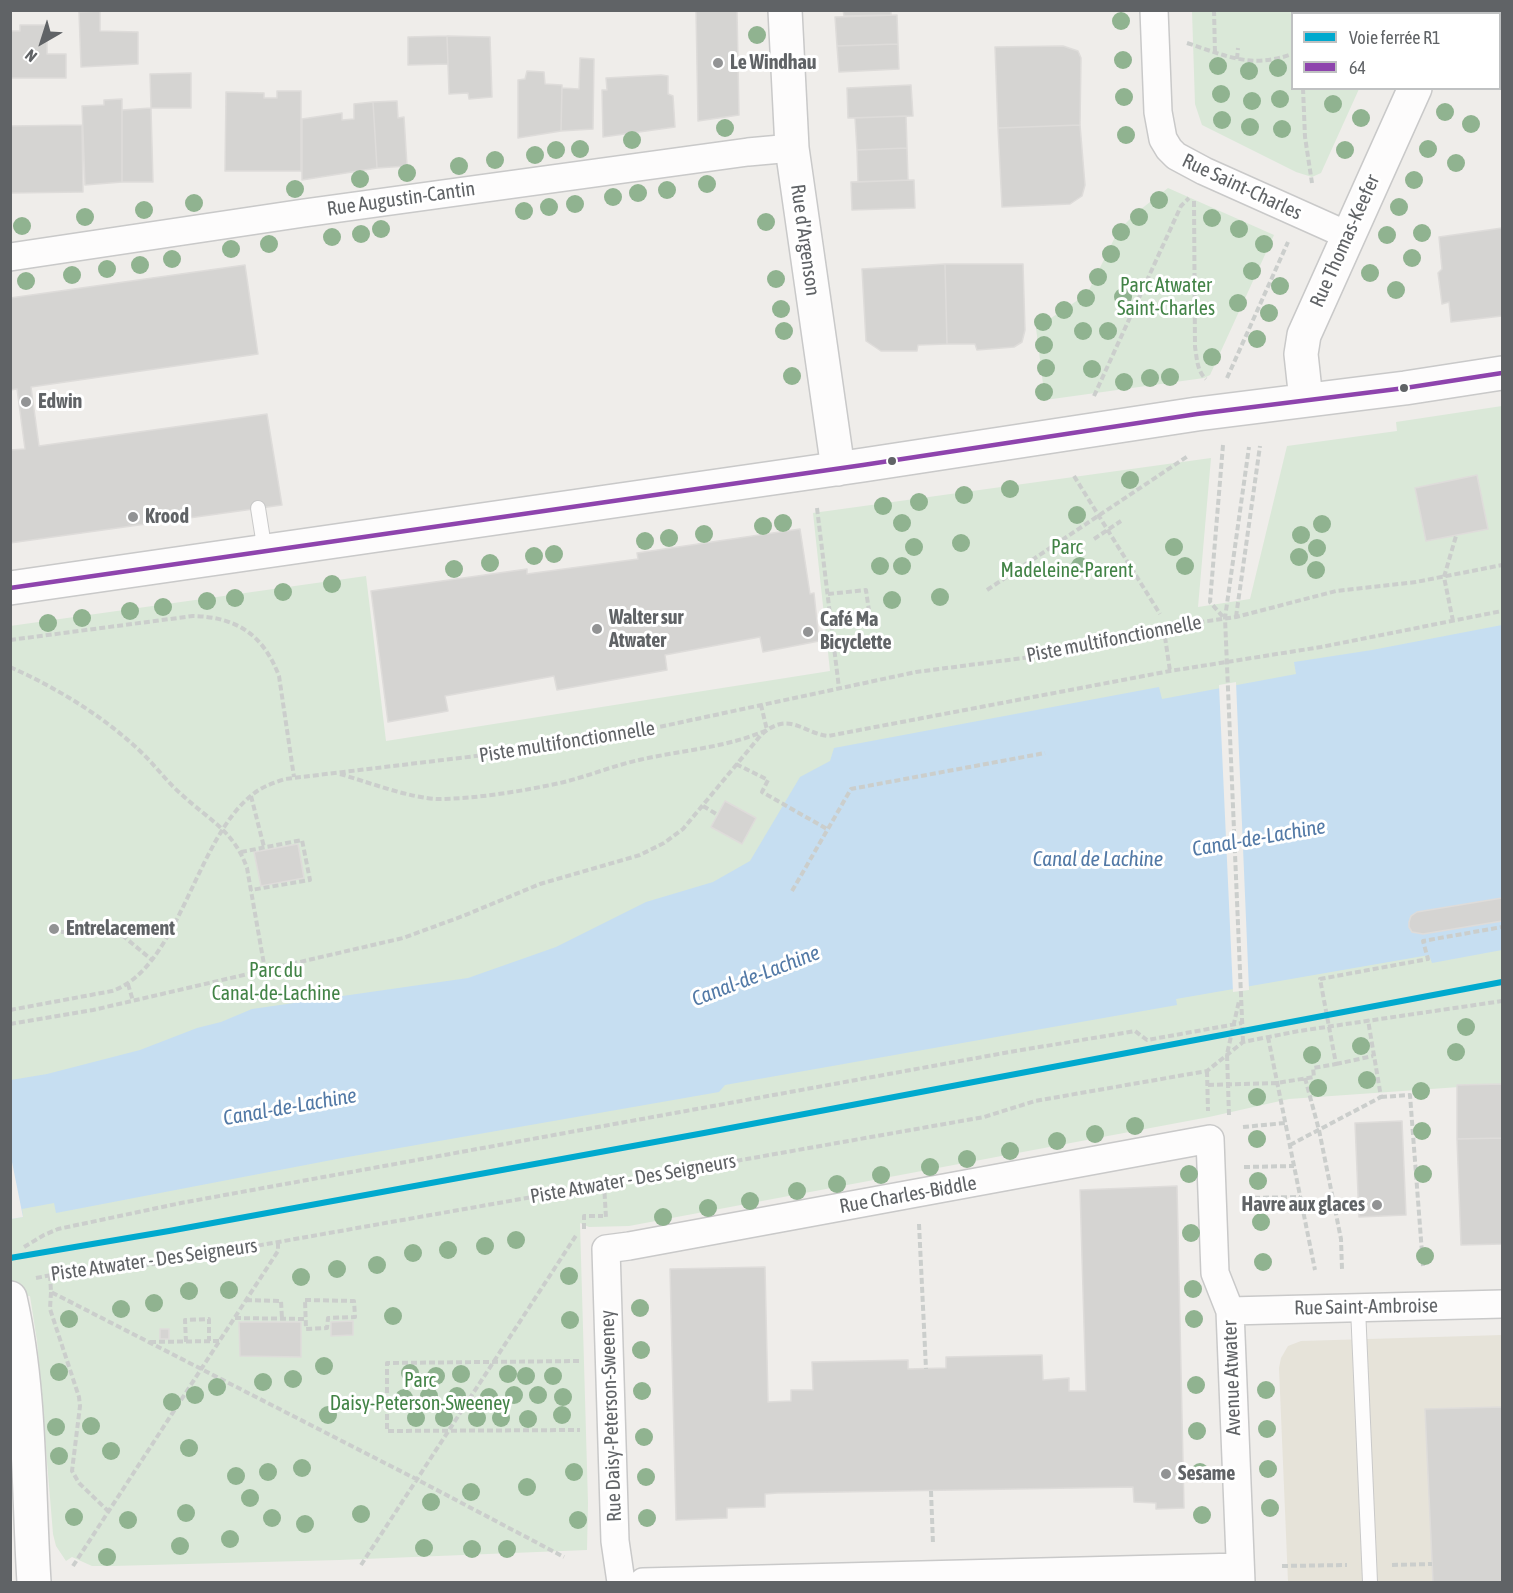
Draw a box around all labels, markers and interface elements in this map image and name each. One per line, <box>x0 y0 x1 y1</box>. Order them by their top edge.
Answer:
north arrow <box>12 12 72 72</box>
legend <box>1291 12 1501 90</box>
text: Voie ferrée R1 <box>1349 27 1440 48</box>
text: N <box>21 46 40 66</box>
place label: Le Windhau <box>730 51 816 75</box>
marker: Le Windhau <box>711 56 725 70</box>
text: 64 <box>1349 57 1366 78</box>
street label: Rue Saint-Charles <box>1178 149 1306 225</box>
street label: Rue Thomas-Keefer <box>1305 171 1385 311</box>
street label: Rue Augustin-Cantin <box>325 177 477 221</box>
street label: Rue d'Argenson <box>785 183 825 297</box>
park label: Parc Atwater Saint-Charles <box>1117 274 1215 321</box>
unlabelled marker <box>1398 382 1410 394</box>
place label: Edwin <box>38 390 82 414</box>
marker: Edwin <box>19 395 33 409</box>
unlabelled marker <box>886 455 898 467</box>
place label: Krood <box>145 505 189 529</box>
marker: Krood <box>126 510 140 524</box>
park label: Parc Madeleine-Parent <box>1001 536 1133 583</box>
place label: Walter sur Atwater <box>609 606 683 653</box>
place label: Café Ma Bicyclette <box>820 608 891 655</box>
street label: Piste multifonctionnelle <box>1024 610 1204 668</box>
marker: Walter sur Atwater <box>590 622 604 636</box>
marker: Café Ma Bicyclette <box>801 625 815 639</box>
street label: Piste multifonctionnelle <box>477 716 657 768</box>
water label: Canal-de-Lachine <box>1190 814 1328 862</box>
water label: Canal de Lachine <box>1033 846 1163 872</box>
place label: Entrelacement <box>66 917 175 941</box>
marker: Entrelacement <box>47 922 61 936</box>
water label: Canal-de-Lachine <box>688 940 824 1012</box>
park label: Parc du Canal-de-Lachine <box>212 959 340 1006</box>
water label: Canal-de-Lachine <box>221 1083 359 1131</box>
street label: Piste Atwater - Des Seigneurs <box>528 1149 738 1209</box>
street label: Rue Charles-Biddle <box>838 1171 978 1219</box>
place label: Havre aux glaces <box>1242 1193 1365 1217</box>
marker: Havre aux glaces <box>1370 1198 1384 1212</box>
street label: Piste Atwater - Des Seigneurs <box>49 1234 259 1286</box>
street label: Rue Saint-Ambroise <box>1294 1294 1438 1320</box>
street label: Rue Daisy-Peterson-Sweeney <box>595 1310 627 1522</box>
street label: Avenue Atwater <box>1218 1320 1246 1436</box>
park label: Parc Daisy-Peterson-Sweeney <box>330 1369 510 1416</box>
place label: Sesame <box>1178 1462 1235 1486</box>
marker: Sesame <box>1159 1467 1173 1481</box>

